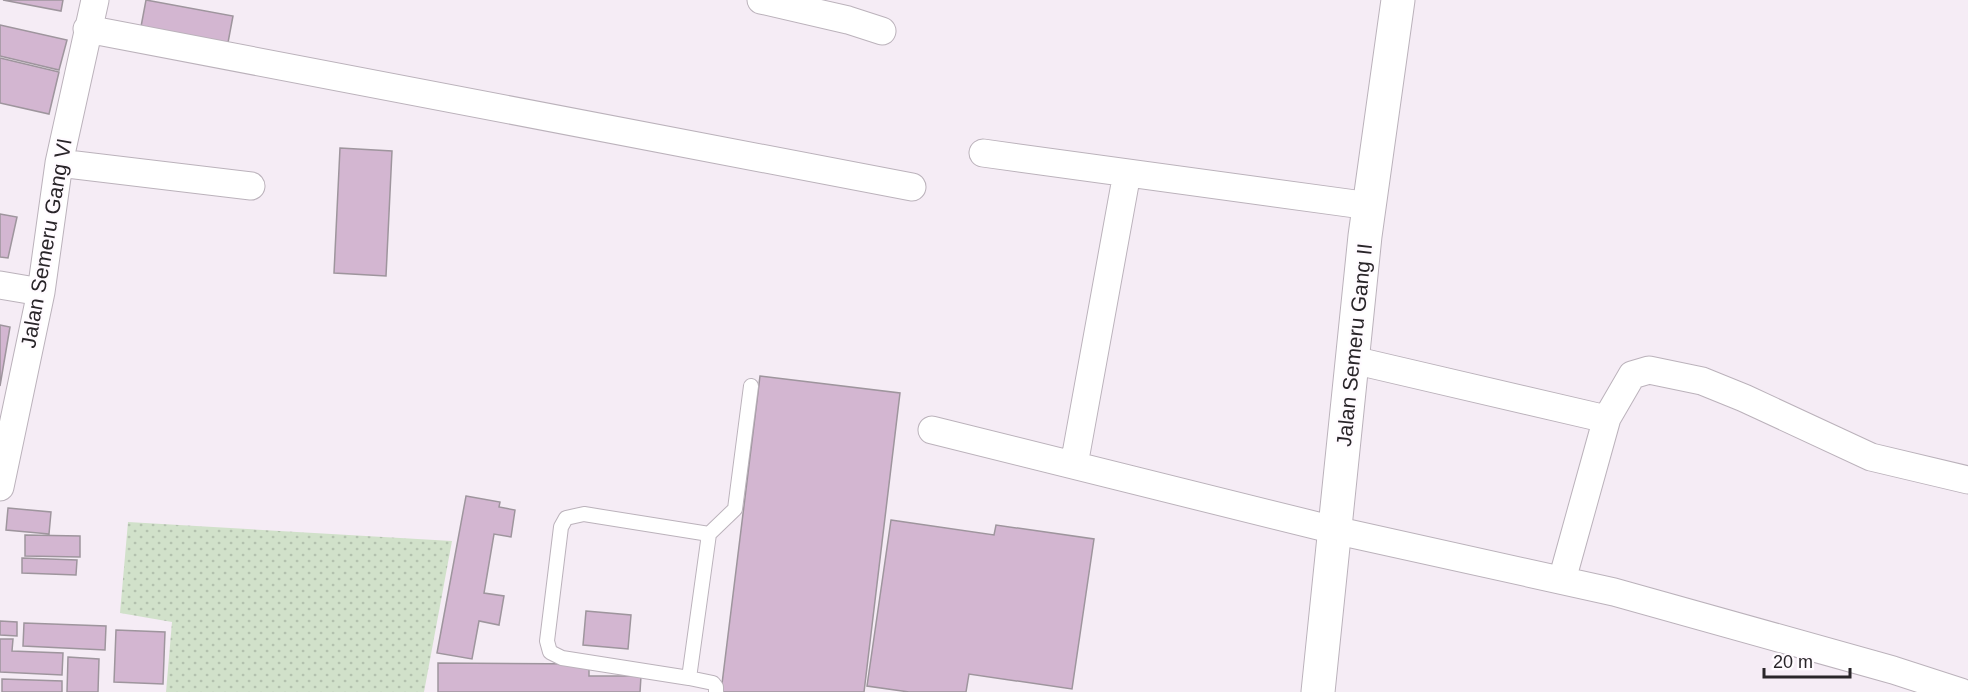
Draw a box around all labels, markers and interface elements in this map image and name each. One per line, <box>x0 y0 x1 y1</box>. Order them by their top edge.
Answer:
street label: Jalan Semeru Gang VI <box>16 136 76 350</box>
street label: Jalan Semeru Gang II <box>1332 242 1376 448</box>
scale bar <box>1764 641 1850 679</box>
text: 20 m <box>1773 652 1813 672</box>

